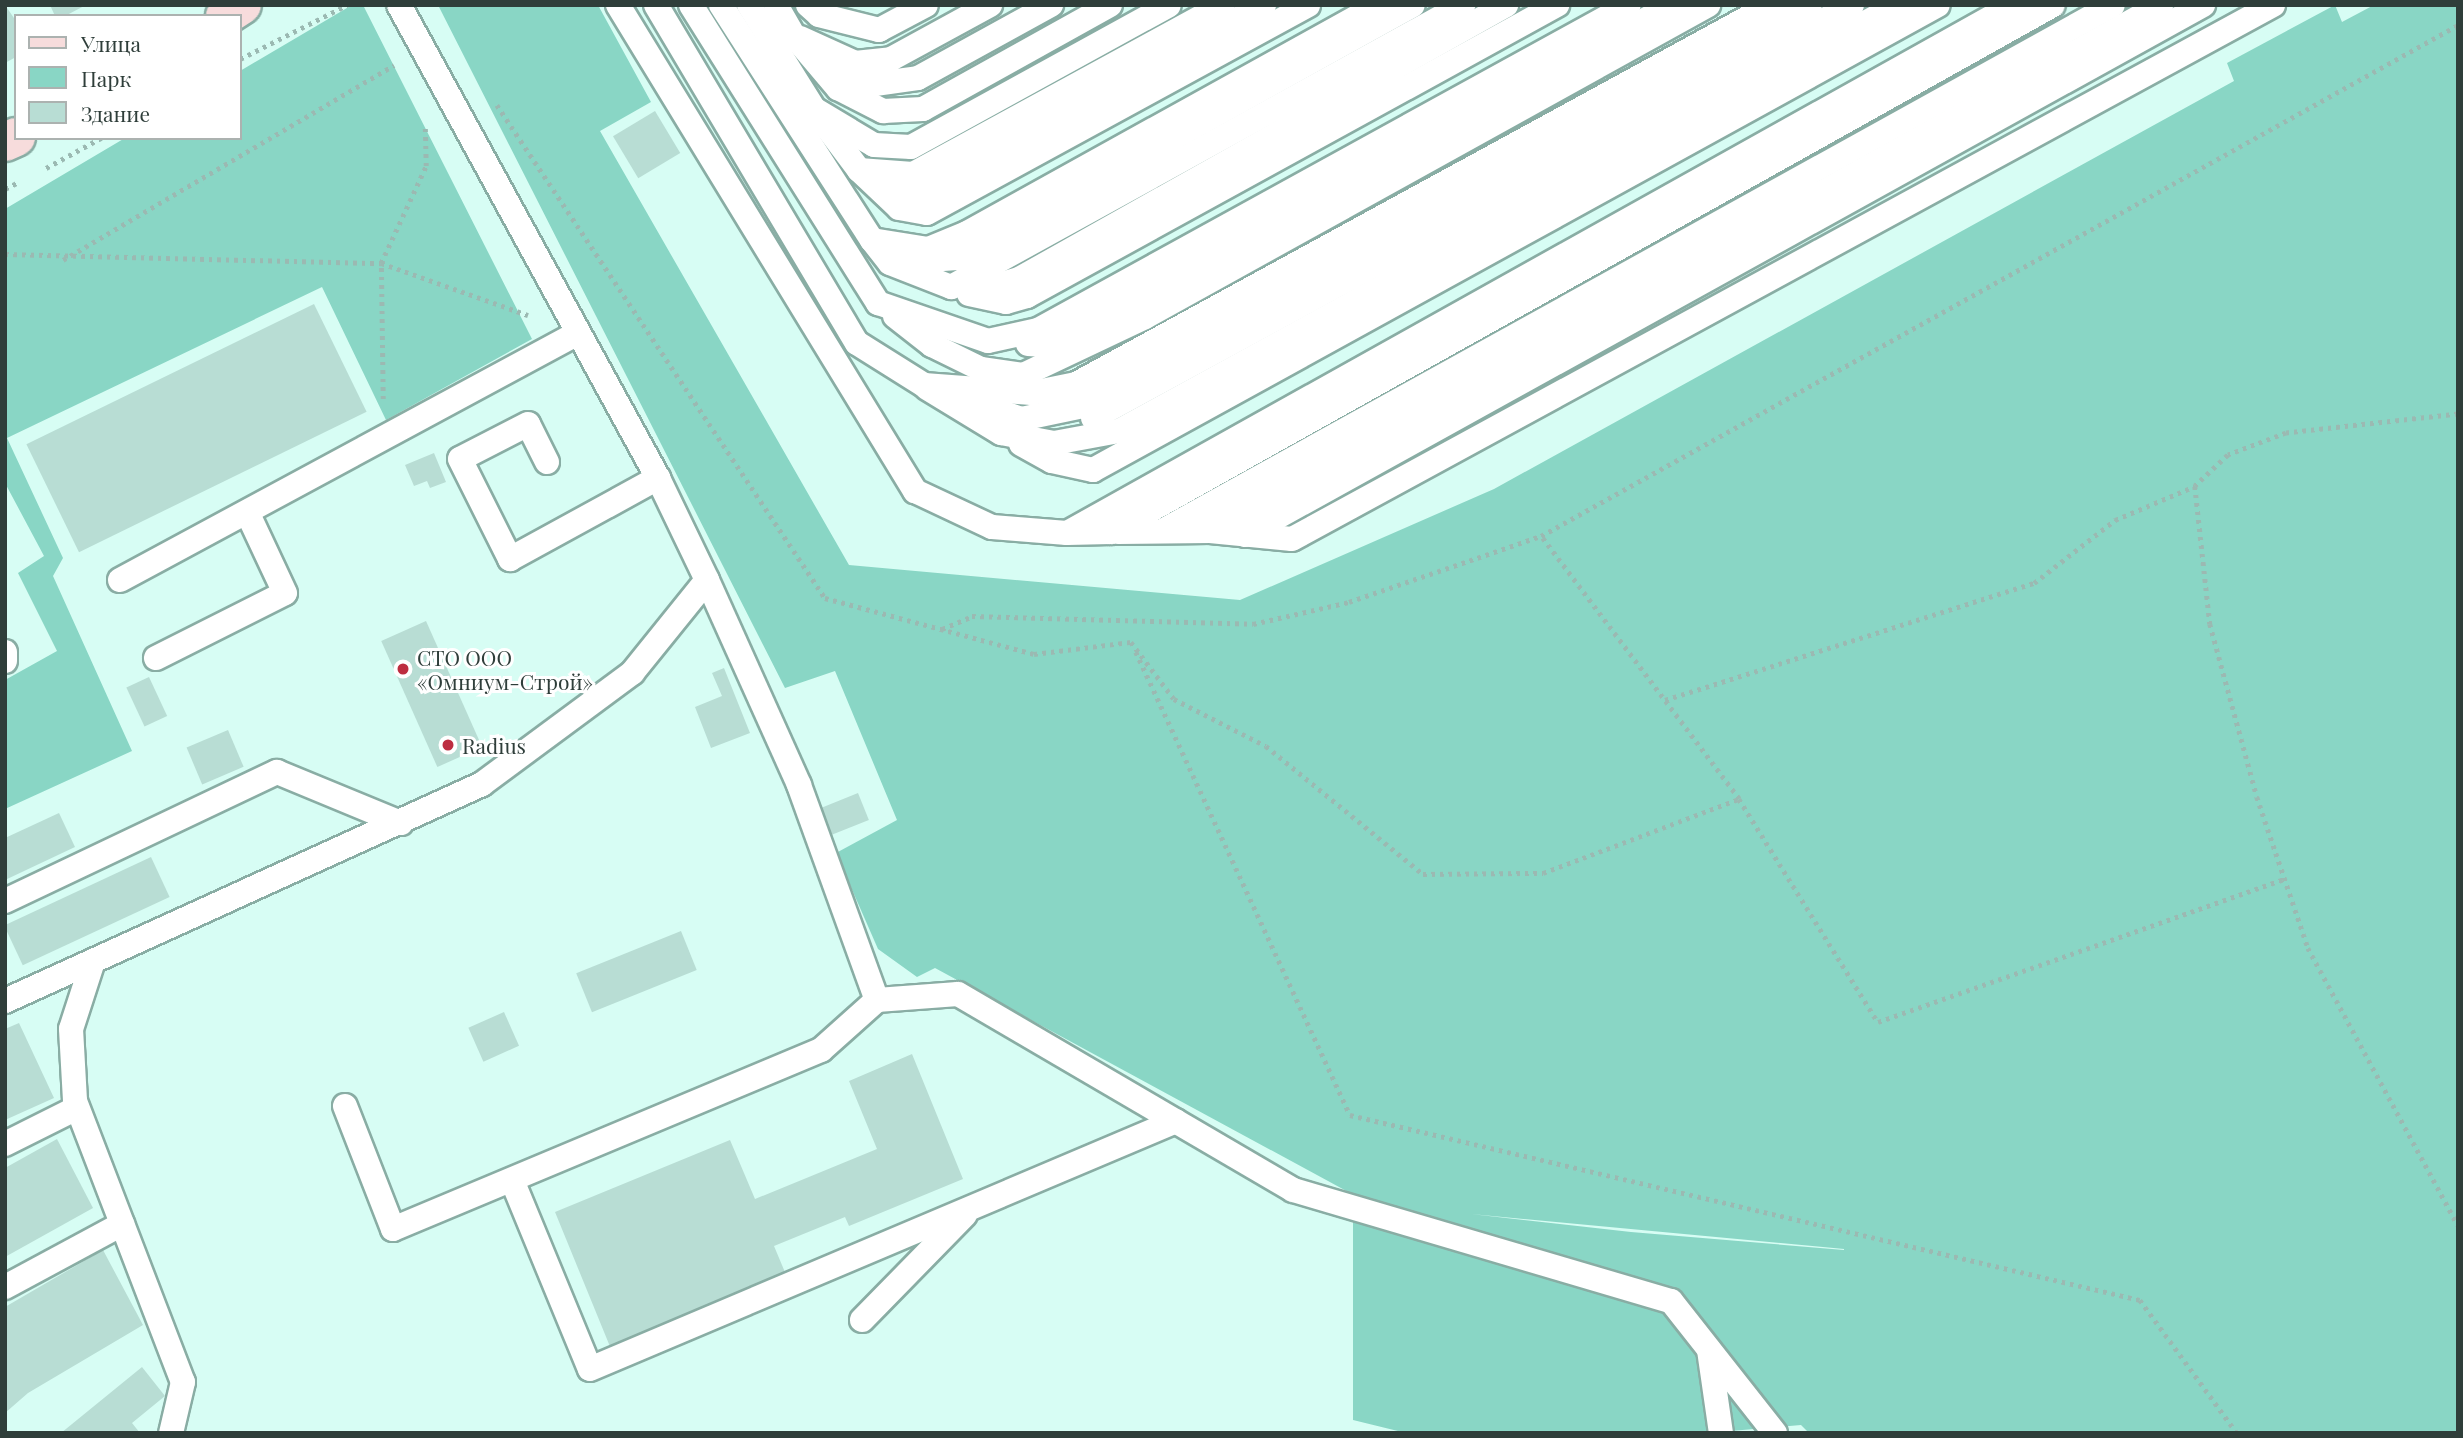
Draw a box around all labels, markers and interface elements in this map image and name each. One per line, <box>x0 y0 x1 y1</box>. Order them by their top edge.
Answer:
legend <box>14 14 242 140</box>
text: Улица <box>81 29 141 57</box>
text: Парк <box>81 64 131 92</box>
text: Здание <box>81 99 150 127</box>
place label: СТО ООО «Омниум-Строй» <box>417 644 593 694</box>
marker: СТО ООО «Омниум-Строй» <box>395 661 411 677</box>
place label: Radius <box>462 732 526 758</box>
marker: Radius <box>440 737 456 753</box>

